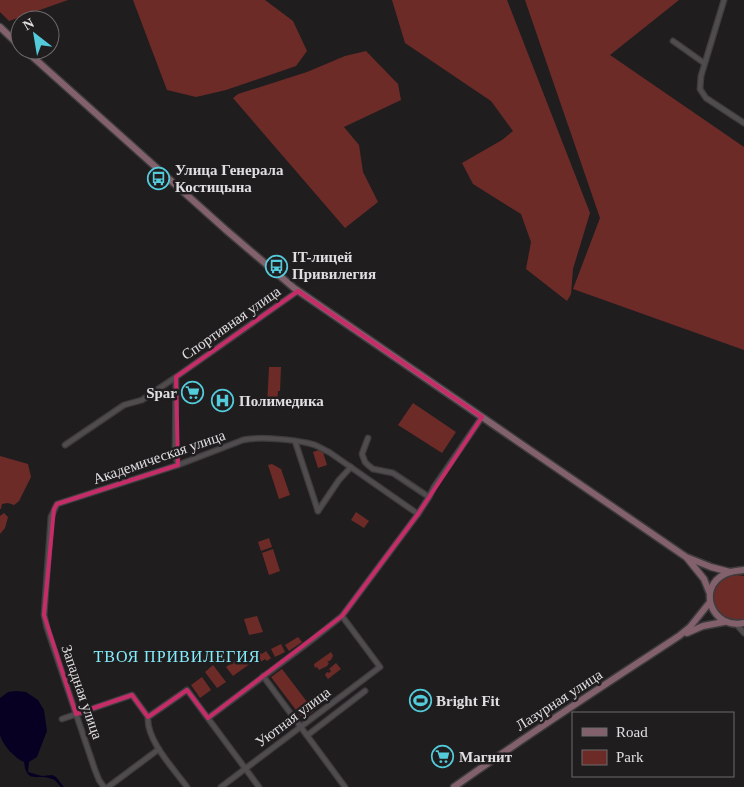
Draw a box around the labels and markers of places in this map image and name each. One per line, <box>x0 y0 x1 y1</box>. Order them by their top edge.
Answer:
place label: Улица Генерала Костицына <box>175 162 284 195</box>
bus stop icon: Улица Генерала Костицына <box>147 167 171 191</box>
place label: IT-лицей Привилегия <box>292 249 376 282</box>
bus stop icon: IT-лицей Привилегия <box>264 254 288 278</box>
supermarket icon: Spar <box>181 381 205 405</box>
place label: Spar <box>146 385 177 401</box>
hospital icon: Полимедика <box>211 389 235 413</box>
place label: Полимедика <box>239 393 324 409</box>
sports icon: Bright Fit <box>408 689 432 713</box>
place label: Bright Fit <box>436 693 500 709</box>
supermarket icon: Магнит <box>431 745 455 769</box>
place label: Магнит <box>459 749 513 765</box>

